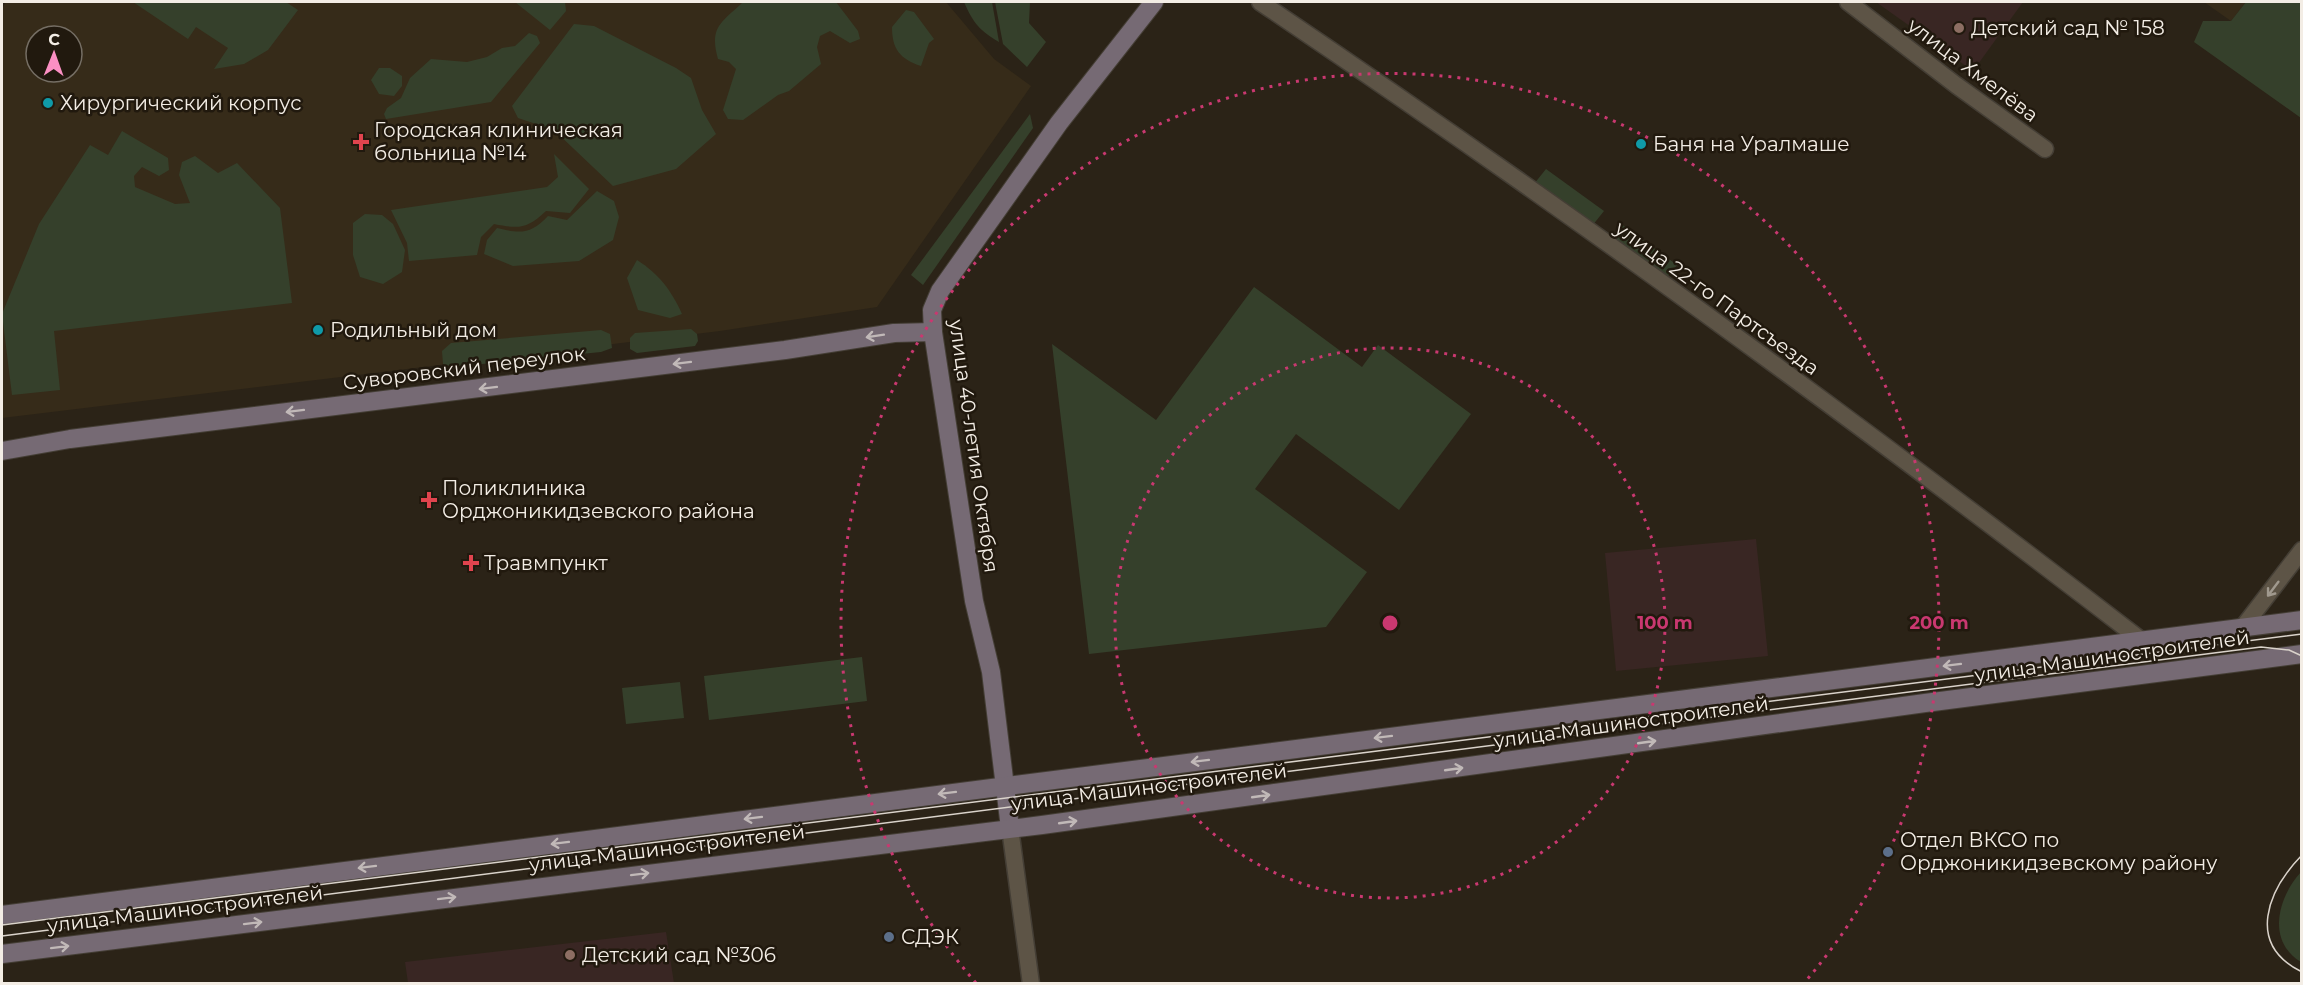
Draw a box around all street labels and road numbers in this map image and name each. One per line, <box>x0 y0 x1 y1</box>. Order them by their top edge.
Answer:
street label: улица Хмелёва <box>1902 12 2043 127</box>
street label: улица 22-го Партсъезда <box>1609 215 1824 380</box>
street label: улица 40-летия Октября <box>944 317 1004 574</box>
street label: Суворовский переулок <box>341 341 587 395</box>
street label: улица Машиностроителей <box>1972 625 2251 687</box>
street label: улица Машиностроителей <box>1491 691 1770 753</box>
street label: улица Машиностроителей <box>1009 758 1288 816</box>
street label: улица Машиностроителей <box>527 819 806 877</box>
street label: улица Машиностроителей <box>45 880 324 938</box>

